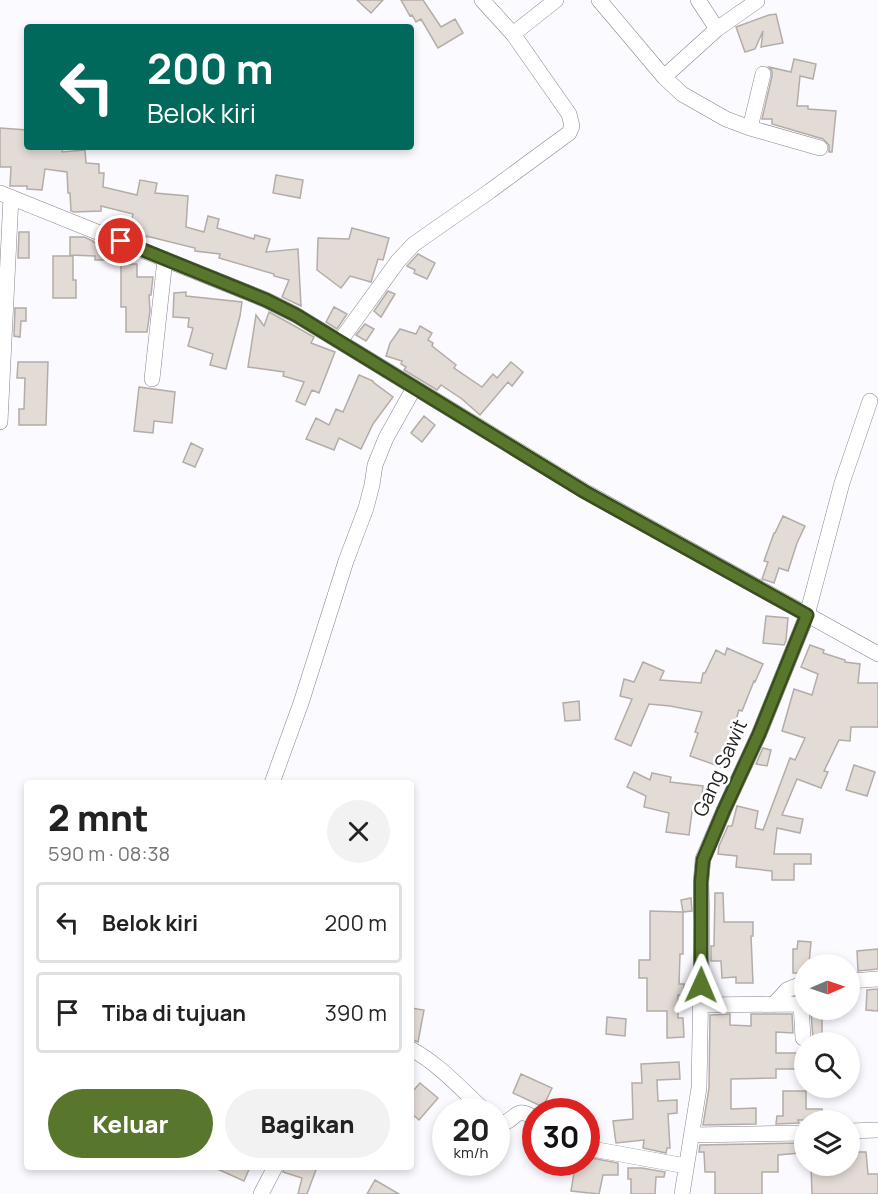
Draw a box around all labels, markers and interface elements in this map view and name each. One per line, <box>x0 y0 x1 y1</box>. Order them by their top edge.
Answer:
text: 200 m <box>147 39 273 97</box>
icon: left <box>48 48 126 126</box>
text: Belok kiri <box>147 94 256 131</box>
pin <box>95 215 146 266</box>
icon: arrive <box>104 224 137 257</box>
street label: Gang Sawit <box>686 715 753 821</box>
text: 2 mnt <box>48 793 149 842</box>
button: close <box>327 800 390 863</box>
text: 590 m · 08:38 <box>48 840 170 867</box>
icon: left <box>51 906 84 939</box>
text: Belok kiri <box>102 908 198 938</box>
text: 200 m <box>325 908 387 938</box>
position arrow <box>669 953 733 1017</box>
north arrow <box>794 954 860 1020</box>
map controls <box>794 954 860 1176</box>
icon: arrive <box>51 996 84 1029</box>
text: Tiba di tujuan <box>102 998 246 1028</box>
text: 390 m <box>325 998 387 1028</box>
button: search <box>794 1032 860 1098</box>
button: Keluar <box>48 1089 213 1158</box>
button: Bagikan <box>225 1089 390 1158</box>
speed limit sign: 30 <box>522 1098 600 1176</box>
text: 20 <box>452 1109 490 1150</box>
button: layers <box>794 1110 860 1176</box>
text: km/h <box>454 1142 488 1163</box>

